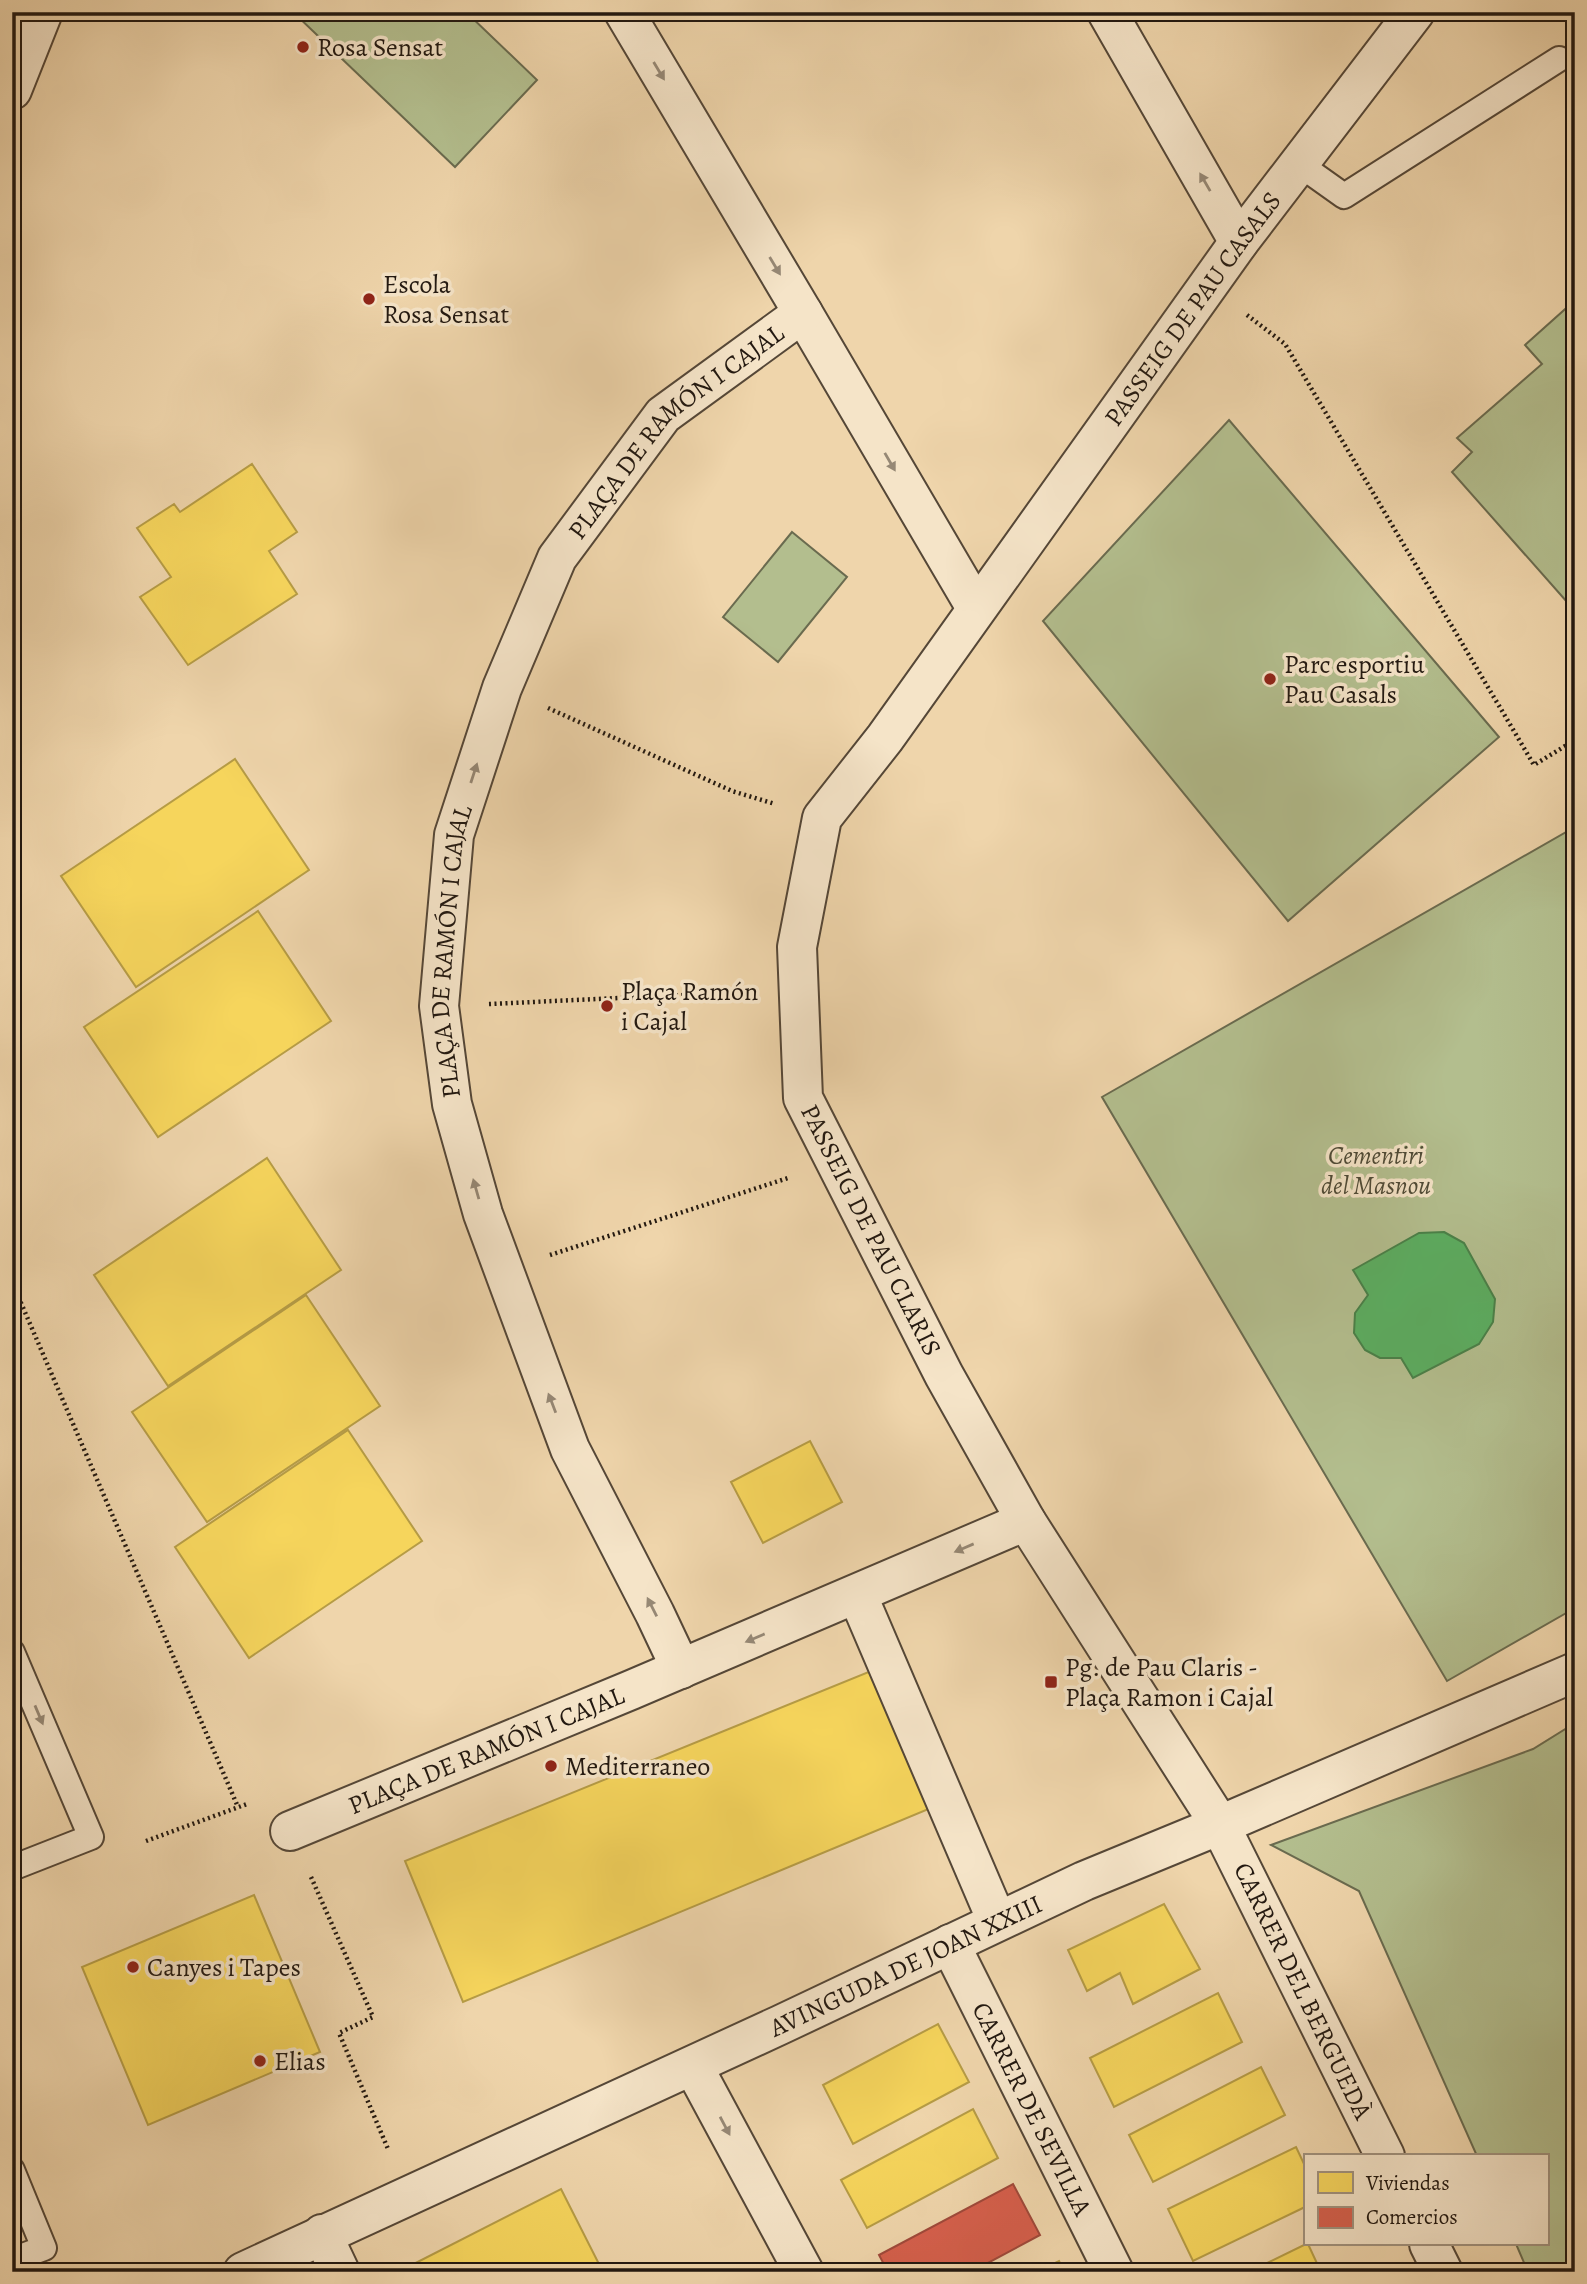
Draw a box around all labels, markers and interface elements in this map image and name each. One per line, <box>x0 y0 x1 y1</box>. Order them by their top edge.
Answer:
place label: Rosa Sensat <box>317 30 443 65</box>
marker: Rosa Sensat <box>295 39 311 55</box>
one-way arrow <box>652 61 665 80</box>
one-way arrow <box>1199 173 1211 192</box>
street label: PASSEIG DE PAU CASALS <box>1096 184 1289 433</box>
one-way arrow <box>769 257 781 276</box>
place label: Escola Rosa Sensat <box>383 267 509 332</box>
marker: Escola Rosa Sensat <box>361 291 377 307</box>
street label: PLAÇA DE RAMÓN I CAJAL <box>559 315 791 546</box>
one-way arrow <box>884 453 897 472</box>
place label: Parc esportiu Pau Casals <box>1284 647 1425 712</box>
marker: Parc esportiu Pau Casals <box>1262 671 1278 687</box>
one-way arrow <box>470 763 480 784</box>
street label: PLAÇA DE RAMÓN I CAJAL <box>421 799 481 1100</box>
place label: Plaça Ramón i Cajal <box>621 974 758 1039</box>
marker: Plaça Ramón i Cajal <box>599 998 615 1014</box>
street label: PASSEIG DE PAU CLARIS <box>792 1098 950 1362</box>
park label: Cementiri del Masnou <box>1321 1138 1431 1203</box>
one-way arrow <box>471 1178 481 1199</box>
one-way arrow <box>547 1393 558 1414</box>
one-way arrow <box>953 1543 974 1554</box>
one-way arrow <box>646 1597 658 1617</box>
one-way arrow <box>744 1632 765 1643</box>
place label: Pg. de Pau Claris - Plaça Ramon i Cajal <box>1065 1650 1273 1715</box>
marker: Pg. de Pau Claris - Plaça Ramon i Cajal <box>1043 1674 1059 1690</box>
street label: PLAÇA DE RAMÓN I CAJAL <box>343 1677 630 1823</box>
one-way arrow <box>33 1705 45 1725</box>
place label: Mediterraneo <box>565 1749 710 1784</box>
marker: Mediterraneo <box>543 1758 559 1774</box>
street label: CARRER DEL BERGUEDÀ <box>1226 1857 1381 2126</box>
street label: AVINGUDA DE JOAN XXIII <box>763 1886 1048 2046</box>
place label: Canyes i Tapes <box>147 1950 301 1985</box>
marker: Canyes i Tapes <box>125 1959 141 1975</box>
street label: CARRER DE SEVILLA <box>964 1996 1101 2222</box>
place label: Elias <box>274 2044 326 2079</box>
marker: Elias <box>252 2053 268 2069</box>
one-way arrow <box>719 2116 731 2136</box>
legend <box>1304 2154 1548 2246</box>
text: Viviendas <box>1365 2169 1450 2197</box>
text: Comercios <box>1366 2203 1458 2231</box>

